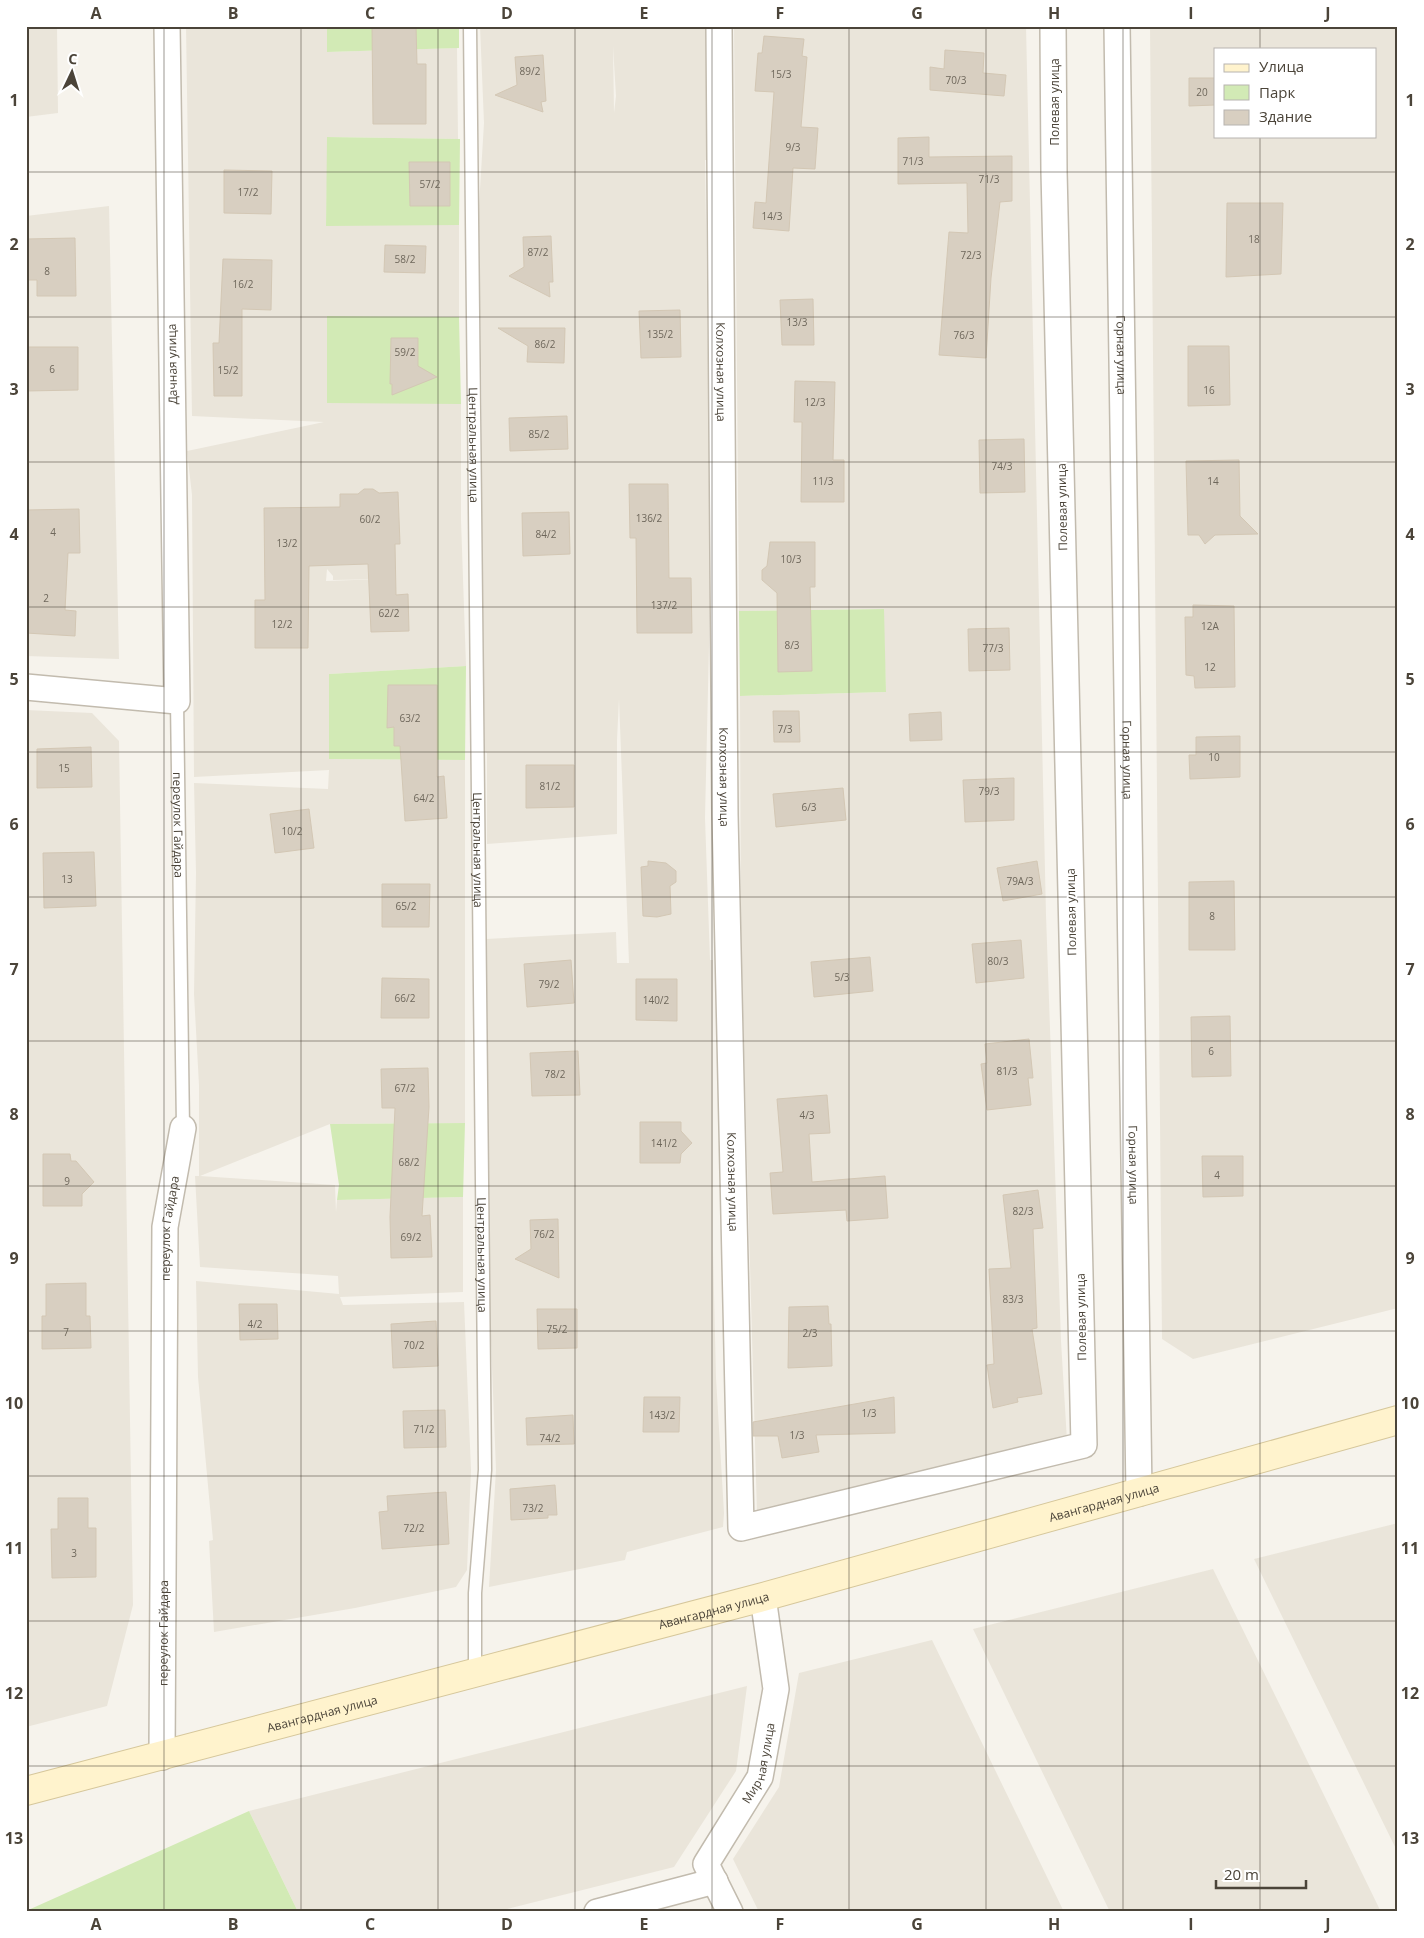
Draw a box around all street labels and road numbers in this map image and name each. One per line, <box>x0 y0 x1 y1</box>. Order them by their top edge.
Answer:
street label: Полевая улица <box>1046 58 1063 146</box>
street label: Горная улица <box>1113 315 1131 395</box>
street label: Колхозная улица <box>713 322 731 422</box>
street label: Дачная улица <box>163 323 181 405</box>
street label: Центральная улица <box>465 387 483 503</box>
street label: Полевая улица <box>1053 463 1071 551</box>
street label: Горная улица <box>1119 720 1137 800</box>
street label: Колхозная улица <box>716 727 734 827</box>
street label: переулок Гайдара <box>169 772 188 878</box>
street label: Центральная улица <box>469 792 488 908</box>
street label: Полевая улица <box>1062 868 1080 956</box>
street label: Горная улица <box>1125 1125 1143 1205</box>
street label: Колхозная улица <box>724 1132 743 1232</box>
street label: переулок Гайдара <box>156 1174 183 1281</box>
street label: Центральная улица <box>474 1197 492 1313</box>
street label: Полевая улица <box>1072 1273 1090 1361</box>
street label: Авангардная улица <box>1047 1479 1161 1525</box>
street label: переулок Гайдара <box>154 1580 172 1686</box>
street label: Авангардная улица <box>656 1587 771 1633</box>
street label: Авангардная улица <box>265 1690 379 1736</box>
street label: Мирная улица <box>737 1721 778 1806</box>

